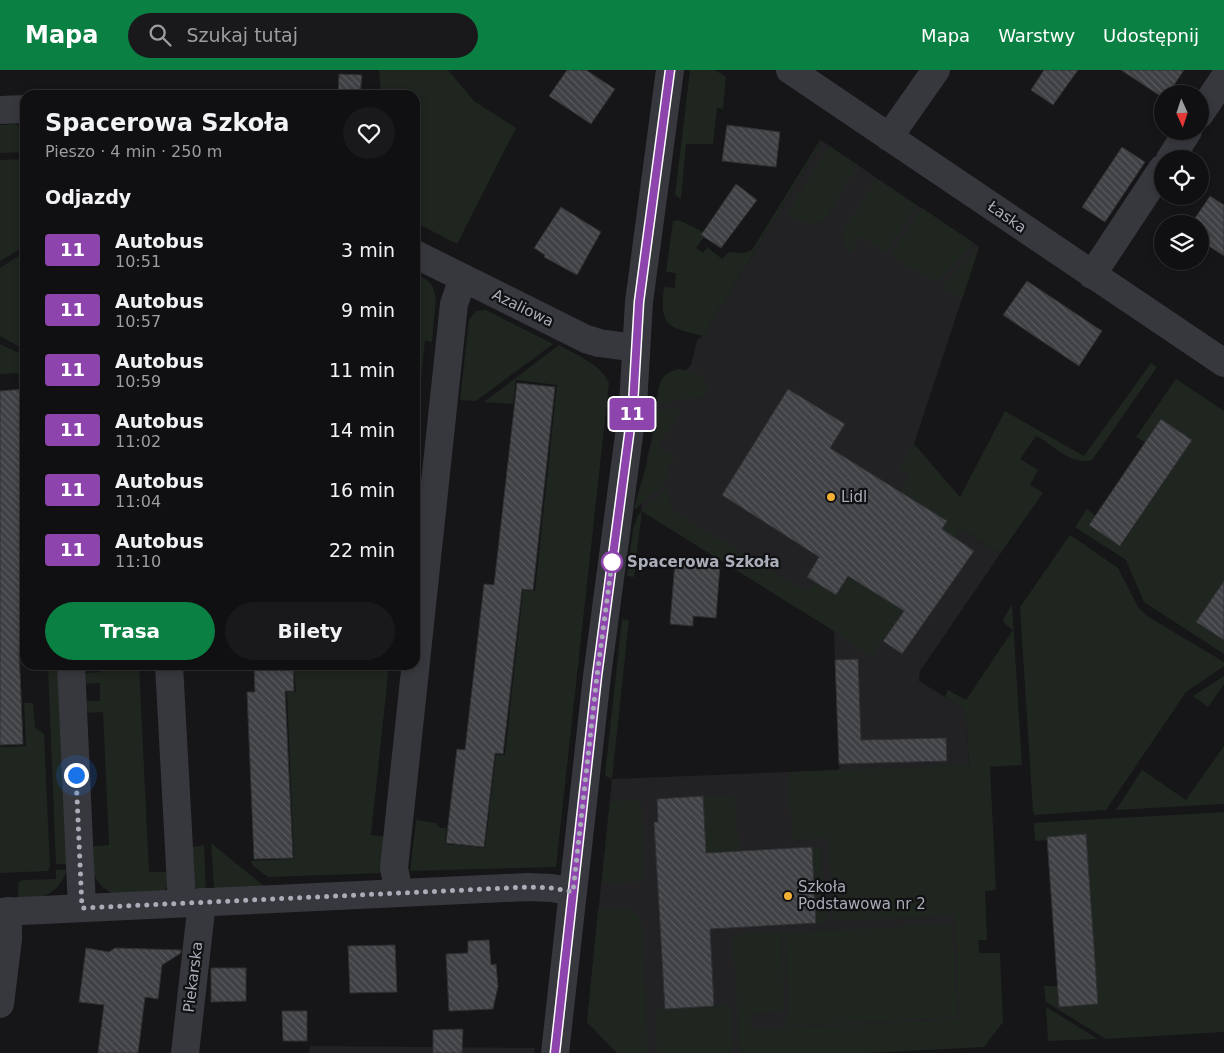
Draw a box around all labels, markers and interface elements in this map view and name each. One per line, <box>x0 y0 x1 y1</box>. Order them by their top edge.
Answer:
search box <box>128 13 478 58</box>
text: Mapa <box>25 21 98 49</box>
icon: search <box>146 21 174 49</box>
text: Szukaj tutaj <box>186 24 298 46</box>
text: Mapa <box>921 25 970 46</box>
text: Warstwy <box>998 25 1075 46</box>
text: Udostępnij <box>1103 25 1199 46</box>
north arrow <box>1154 85 1209 140</box>
map controls <box>1154 85 1209 270</box>
button: heart <box>343 107 395 159</box>
text: Spacerowa Szkoła <box>45 109 289 137</box>
text: Pieszo · 4 min · 250 m <box>45 142 222 161</box>
button: locate <box>1154 150 1209 205</box>
text: Odjazdy <box>45 186 131 208</box>
street label: Łaska <box>983 197 1030 237</box>
button: layers <box>1154 215 1209 270</box>
text: Autobus <box>115 230 204 252</box>
text: 11 <box>60 239 85 260</box>
text: 3 min <box>341 239 395 261</box>
text: 10:51 <box>115 252 161 271</box>
street label: Azaliowa <box>489 285 557 331</box>
text: Autobus <box>115 290 204 312</box>
text: 11 <box>60 299 85 320</box>
text: 9 min <box>341 299 395 321</box>
text: 10:57 <box>115 312 161 331</box>
text: Autobus <box>115 350 204 372</box>
text: 11 <box>60 359 85 380</box>
text: 11 min <box>329 359 395 381</box>
text: 10:59 <box>115 372 161 391</box>
line badge: 11 <box>610 398 654 430</box>
text: 11 <box>619 403 645 424</box>
text: Autobus <box>115 410 204 432</box>
text: 11 <box>60 419 85 440</box>
text: 14 min <box>329 419 395 441</box>
text: 11:02 <box>115 432 161 451</box>
text: Autobus <box>115 470 204 492</box>
text: 11 <box>60 479 85 500</box>
text: 16 min <box>329 479 395 501</box>
place label: Lidl <box>841 488 867 506</box>
marker: Lidl <box>825 491 837 503</box>
text: 11:04 <box>115 492 161 511</box>
text: Autobus <box>115 530 204 552</box>
text: 11 <box>60 539 85 560</box>
text: 22 min <box>329 539 395 561</box>
marker: Spacerowa Szkoła <box>601 551 623 573</box>
text: 11:10 <box>115 552 161 571</box>
place label: Spacerowa Szkoła <box>627 553 780 571</box>
button: Trasa <box>45 602 215 660</box>
button: Bilety <box>225 602 395 660</box>
your location <box>64 763 89 788</box>
place label: Szkoła Podstawowa nr 2 <box>798 878 926 913</box>
marker: Szkoła Podstawowa nr 2 <box>782 890 794 902</box>
street label: Piekarska <box>180 941 206 1013</box>

